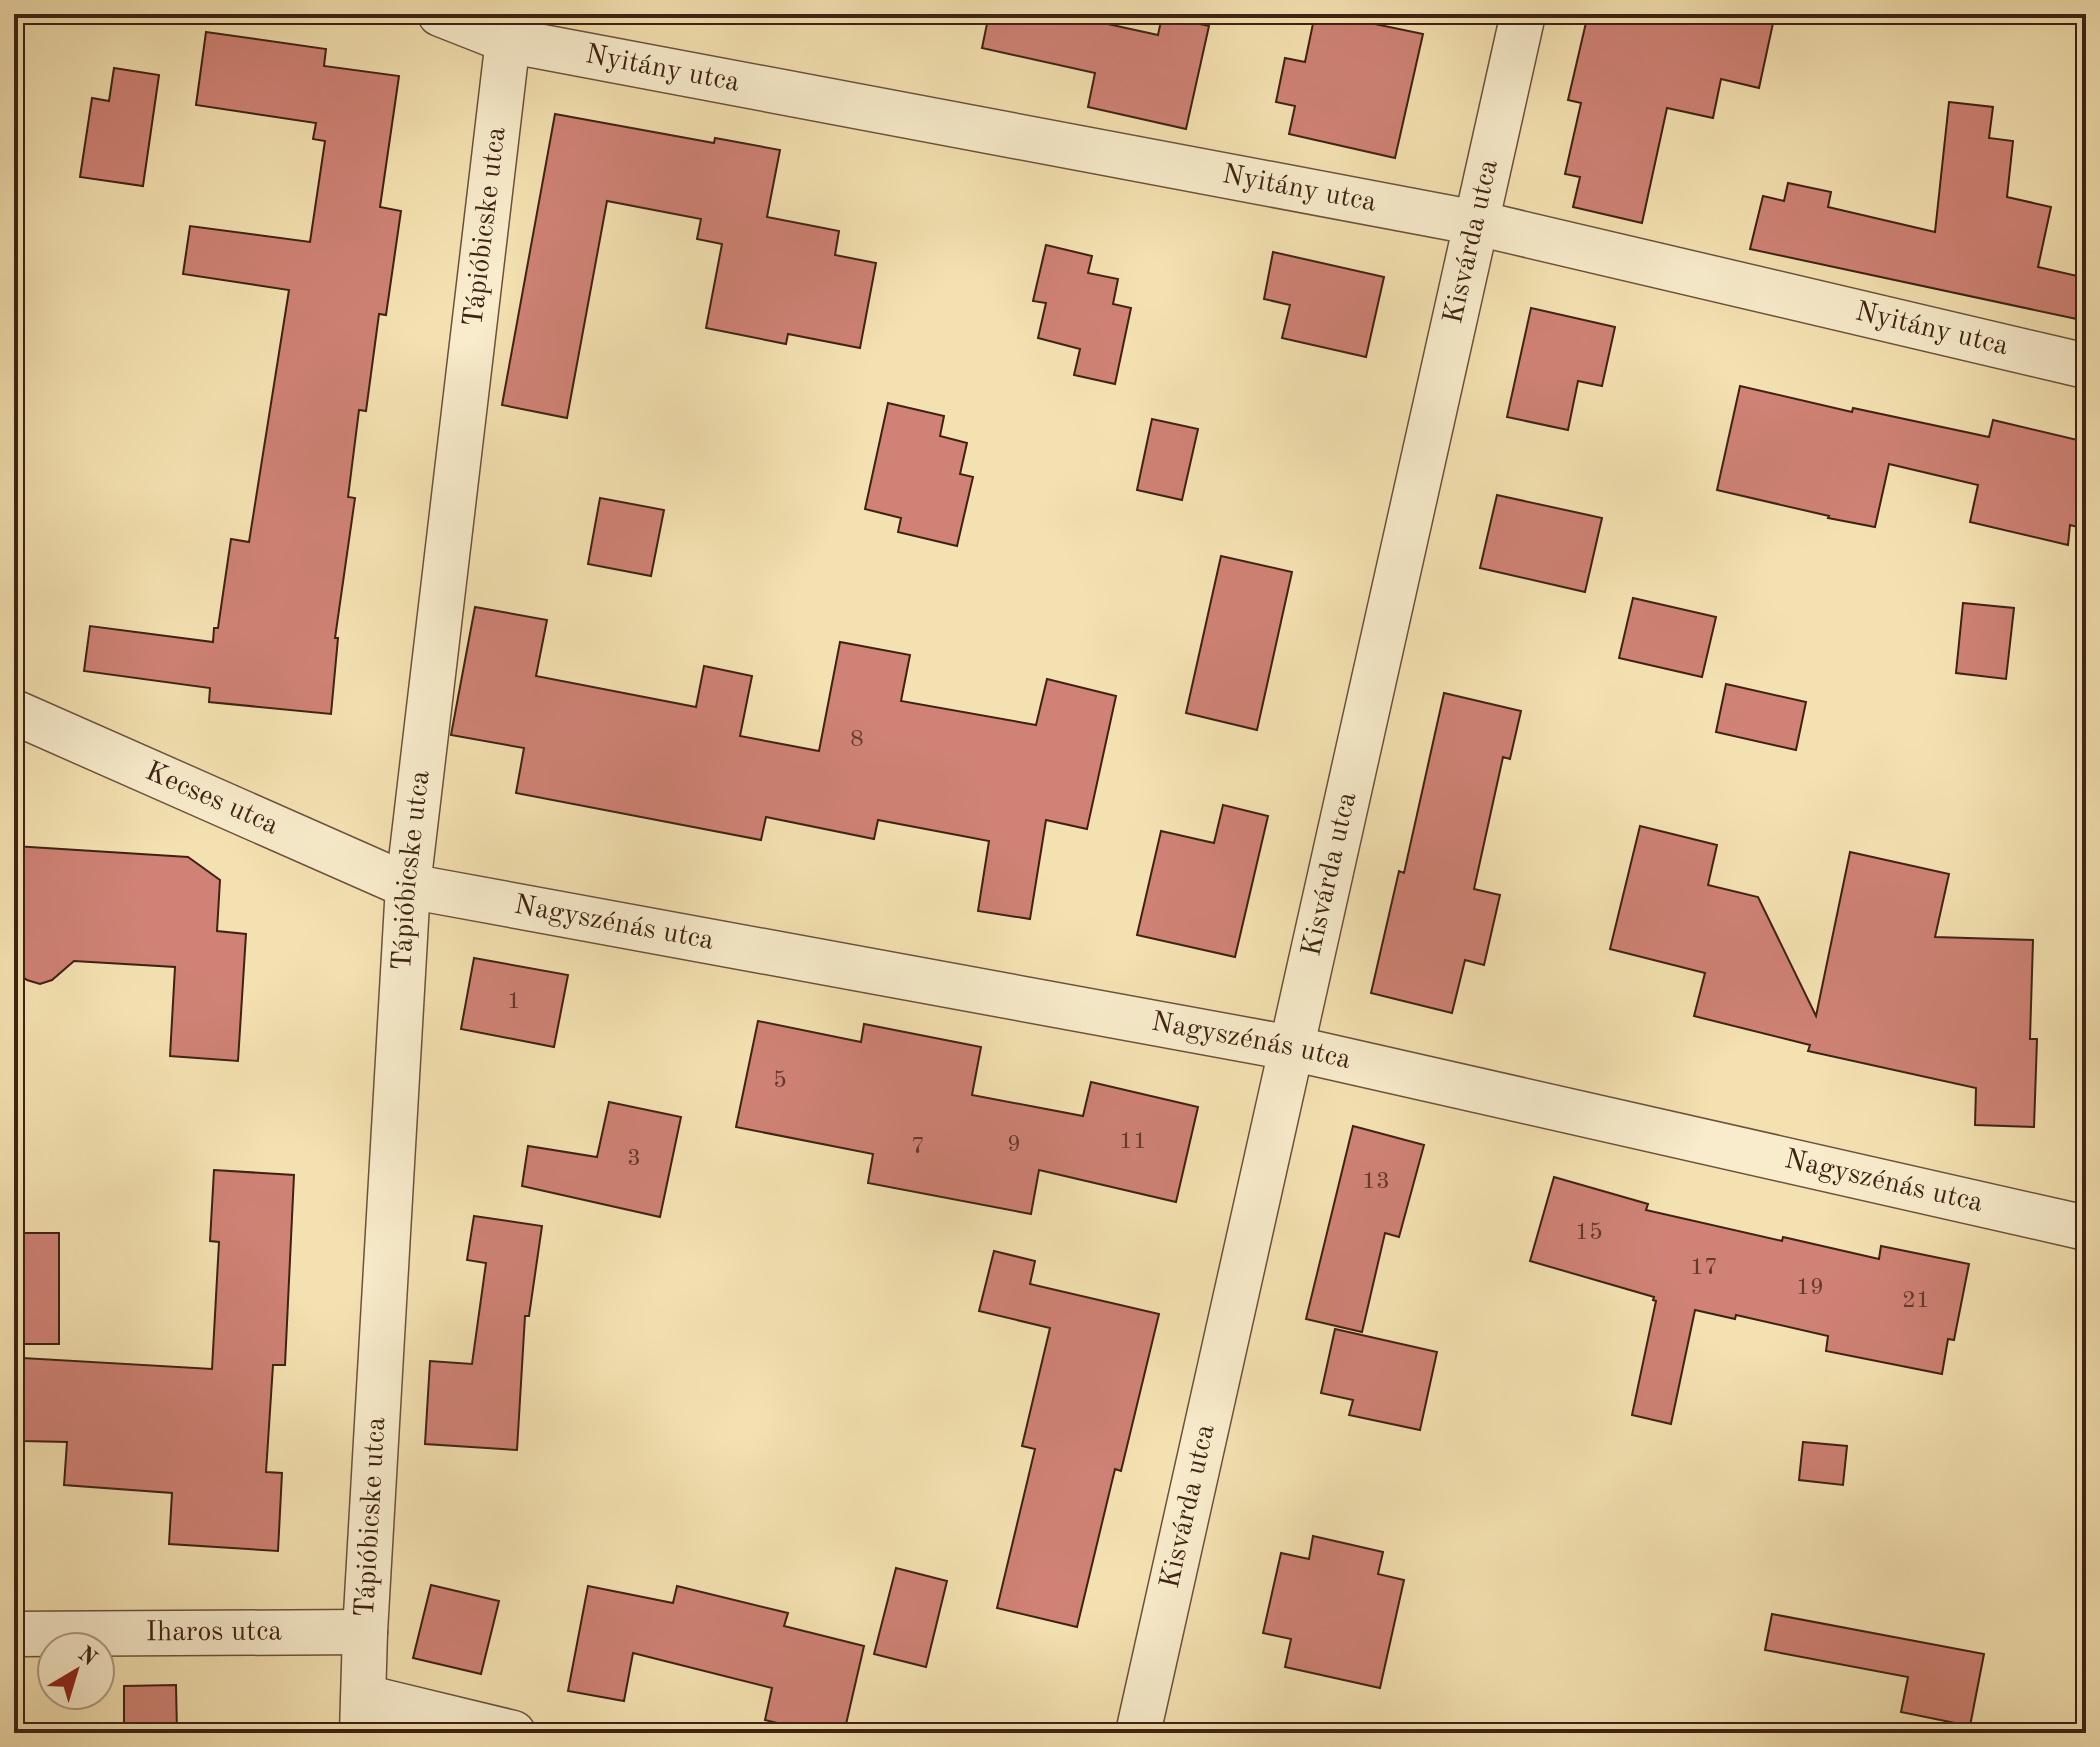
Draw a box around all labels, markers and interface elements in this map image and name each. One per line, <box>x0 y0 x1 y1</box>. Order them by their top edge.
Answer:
street label: Nyitány utca <box>583 41 742 98</box>
street label: Tápióbicske utca <box>460 125 512 328</box>
street label: Kisvárda utca <box>1440 157 1504 327</box>
street label: Nyitány utca <box>1220 161 1379 218</box>
street label: Nyitány utca <box>1852 298 2011 361</box>
house number: 8 <box>850 728 864 752</box>
street label: Kecses utca <box>141 758 282 841</box>
street label: Tápióbicske utca <box>389 769 436 971</box>
street label: Kisvárda utca <box>1298 789 1362 959</box>
street label: Nagyszénás utca <box>512 892 716 956</box>
house number: 1 <box>507 990 521 1014</box>
street label: Nagyszénás utca <box>1149 1009 1354 1075</box>
house number: 5 <box>773 1069 787 1093</box>
house number: 11 <box>1119 1130 1147 1154</box>
house number: 9 <box>1007 1133 1021 1157</box>
house number: 7 <box>911 1135 925 1159</box>
street label: Nagyszénás utca <box>1782 1146 1986 1218</box>
house number: 3 <box>627 1147 641 1171</box>
house number: 13 <box>1362 1170 1390 1194</box>
house number: 15 <box>1575 1221 1603 1245</box>
house number: 17 <box>1690 1256 1718 1280</box>
house number: 19 <box>1796 1276 1824 1300</box>
house number: 21 <box>1902 1289 1930 1313</box>
street label: Tápióbicske utca <box>352 1416 391 1618</box>
street label: Kisvárda utca <box>1157 1422 1221 1591</box>
street label: Iharos utca <box>146 1618 282 1647</box>
north arrow <box>36 1631 116 1711</box>
text: N <box>74 1643 101 1671</box>

